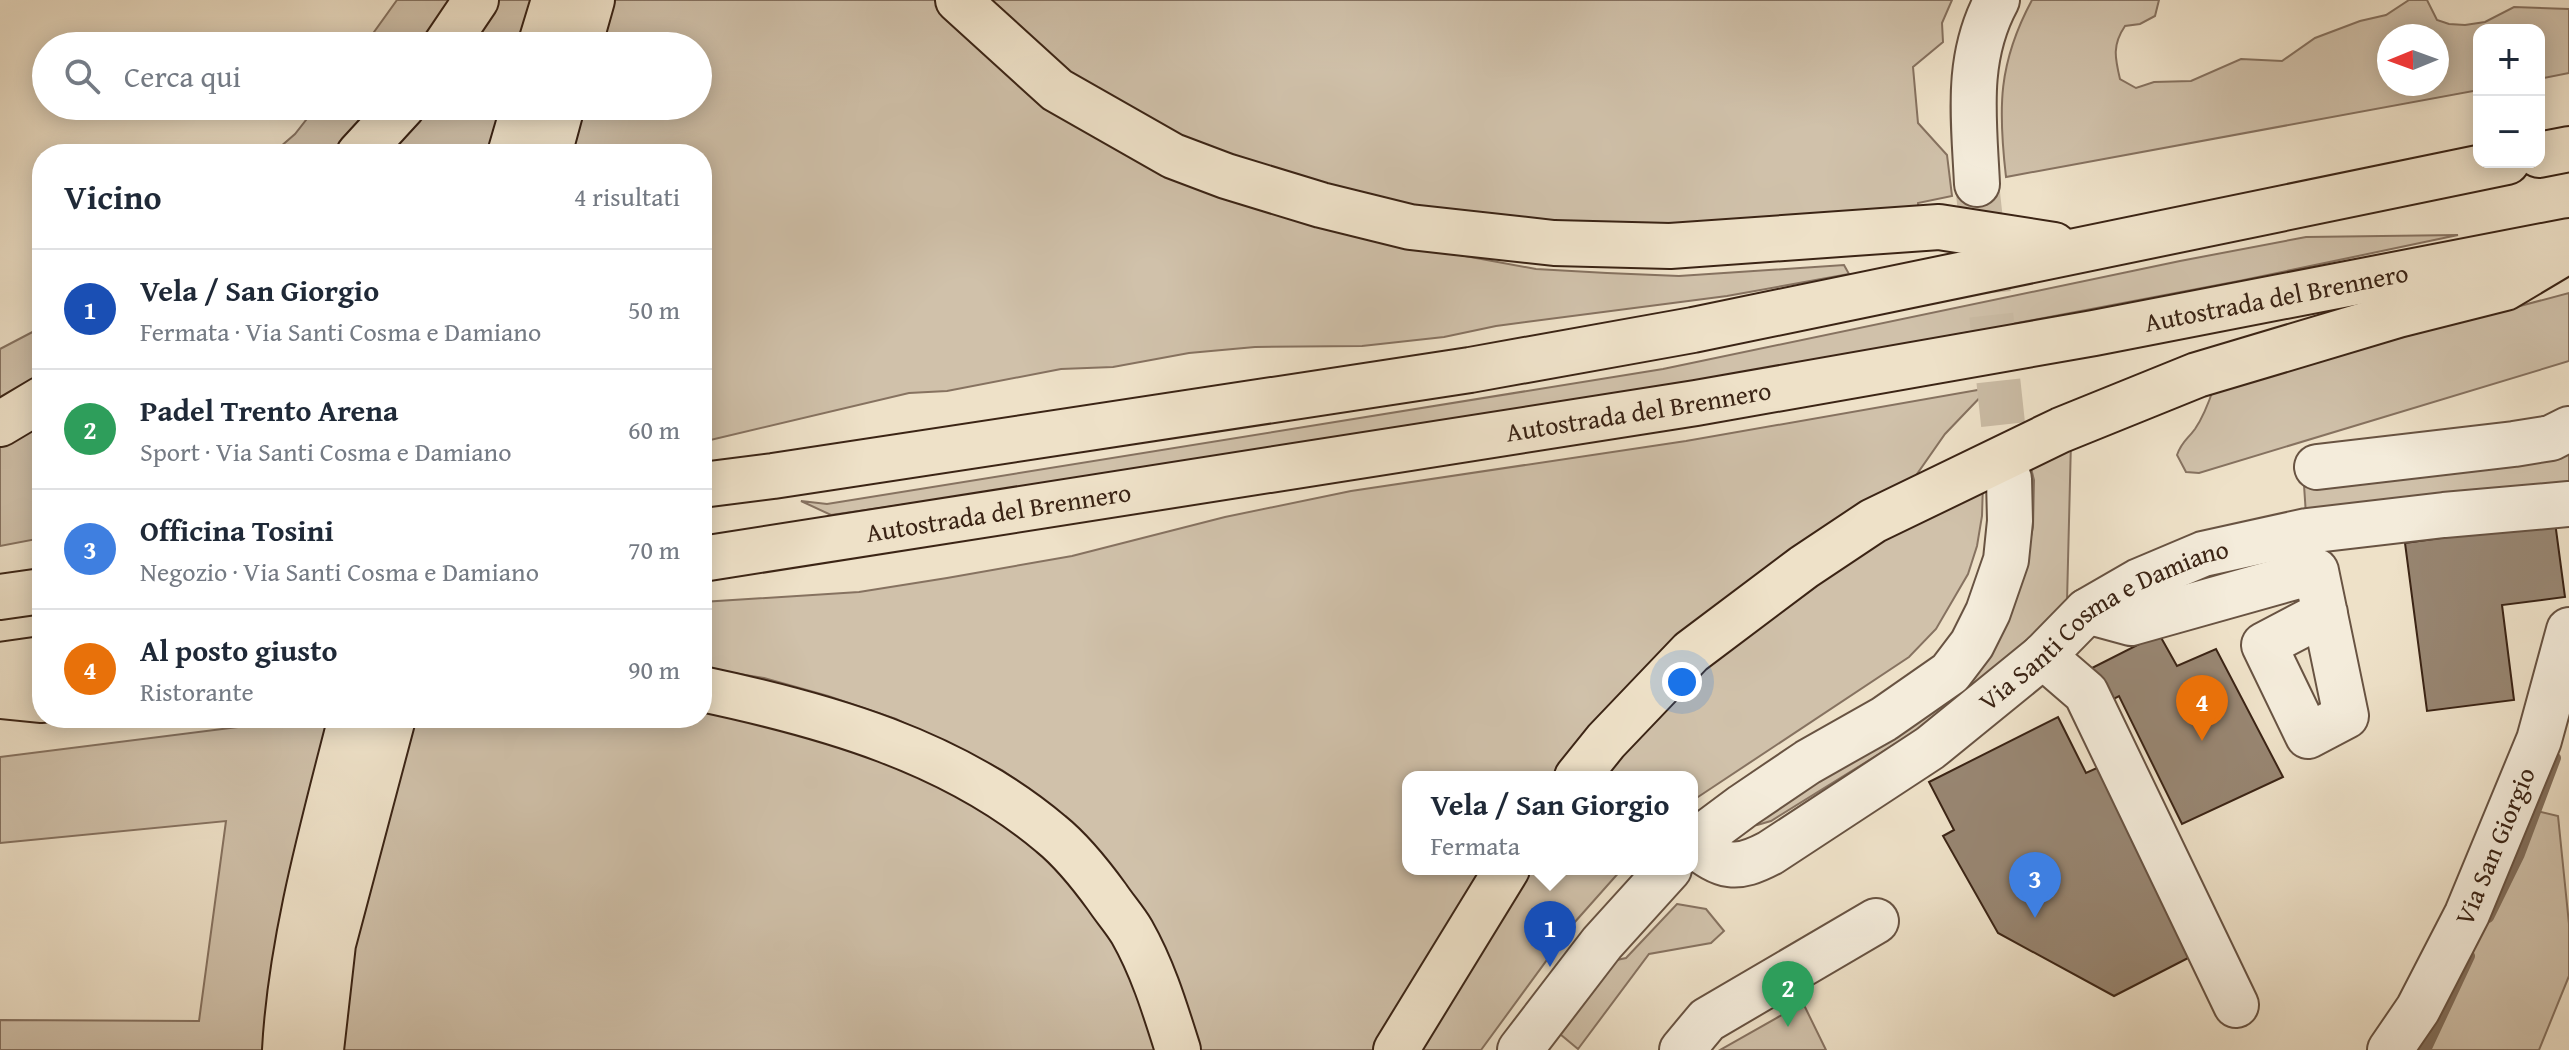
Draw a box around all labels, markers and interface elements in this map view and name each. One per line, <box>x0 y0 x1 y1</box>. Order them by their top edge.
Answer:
north arrow <box>2377 24 2449 96</box>
map controls <box>2473 24 2545 168</box>
button: + <box>2473 24 2545 96</box>
search box <box>32 32 712 120</box>
icon: search <box>60 54 104 98</box>
text: Cerca qui <box>124 54 241 98</box>
button: − <box>2473 96 2545 168</box>
text: Vicino <box>64 172 162 221</box>
text: 4 risultati <box>574 177 680 216</box>
street label: Autostrada del Brennero <box>2141 253 2411 342</box>
text: Vela / San Giorgio <box>140 268 379 312</box>
text: 1 <box>83 290 97 329</box>
text: 50 m <box>628 290 680 329</box>
text: Fermata · Via Santi Cosma e Damiano <box>140 312 541 351</box>
street label: Autostrada del Brennero <box>1503 370 1774 452</box>
text: Padel Trento Arena <box>140 388 398 432</box>
text: 2 <box>83 410 97 449</box>
text: 60 m <box>628 410 680 449</box>
text: Sport · Via Santi Cosma e Damiano <box>140 432 511 471</box>
street label: Autostrada del Brennero <box>863 472 1134 552</box>
text: Officina Tosini <box>140 508 334 552</box>
street label: Via Santi Cosma e Damiano <box>1970 529 2232 720</box>
text: 3 <box>83 530 97 569</box>
text: 70 m <box>628 530 680 569</box>
text: Negozio · Via Santi Cosma e Damiano <box>140 552 539 591</box>
text: Al posto giusto <box>140 628 337 672</box>
text: 4 <box>83 650 97 689</box>
text: 90 m <box>628 650 680 689</box>
your location <box>1662 662 1702 702</box>
text: Ristorante <box>140 672 254 711</box>
pin: 4 <box>2176 675 2228 741</box>
street label: Via San Giorgio <box>2444 761 2545 932</box>
popup <box>1402 771 1698 875</box>
text: Vela / San Giorgio <box>1430 782 1670 826</box>
text: Fermata <box>1430 826 1520 865</box>
pin: 3 <box>2009 852 2061 918</box>
pin: 1 <box>1524 901 1576 967</box>
pin: 2 <box>1762 961 1814 1027</box>

